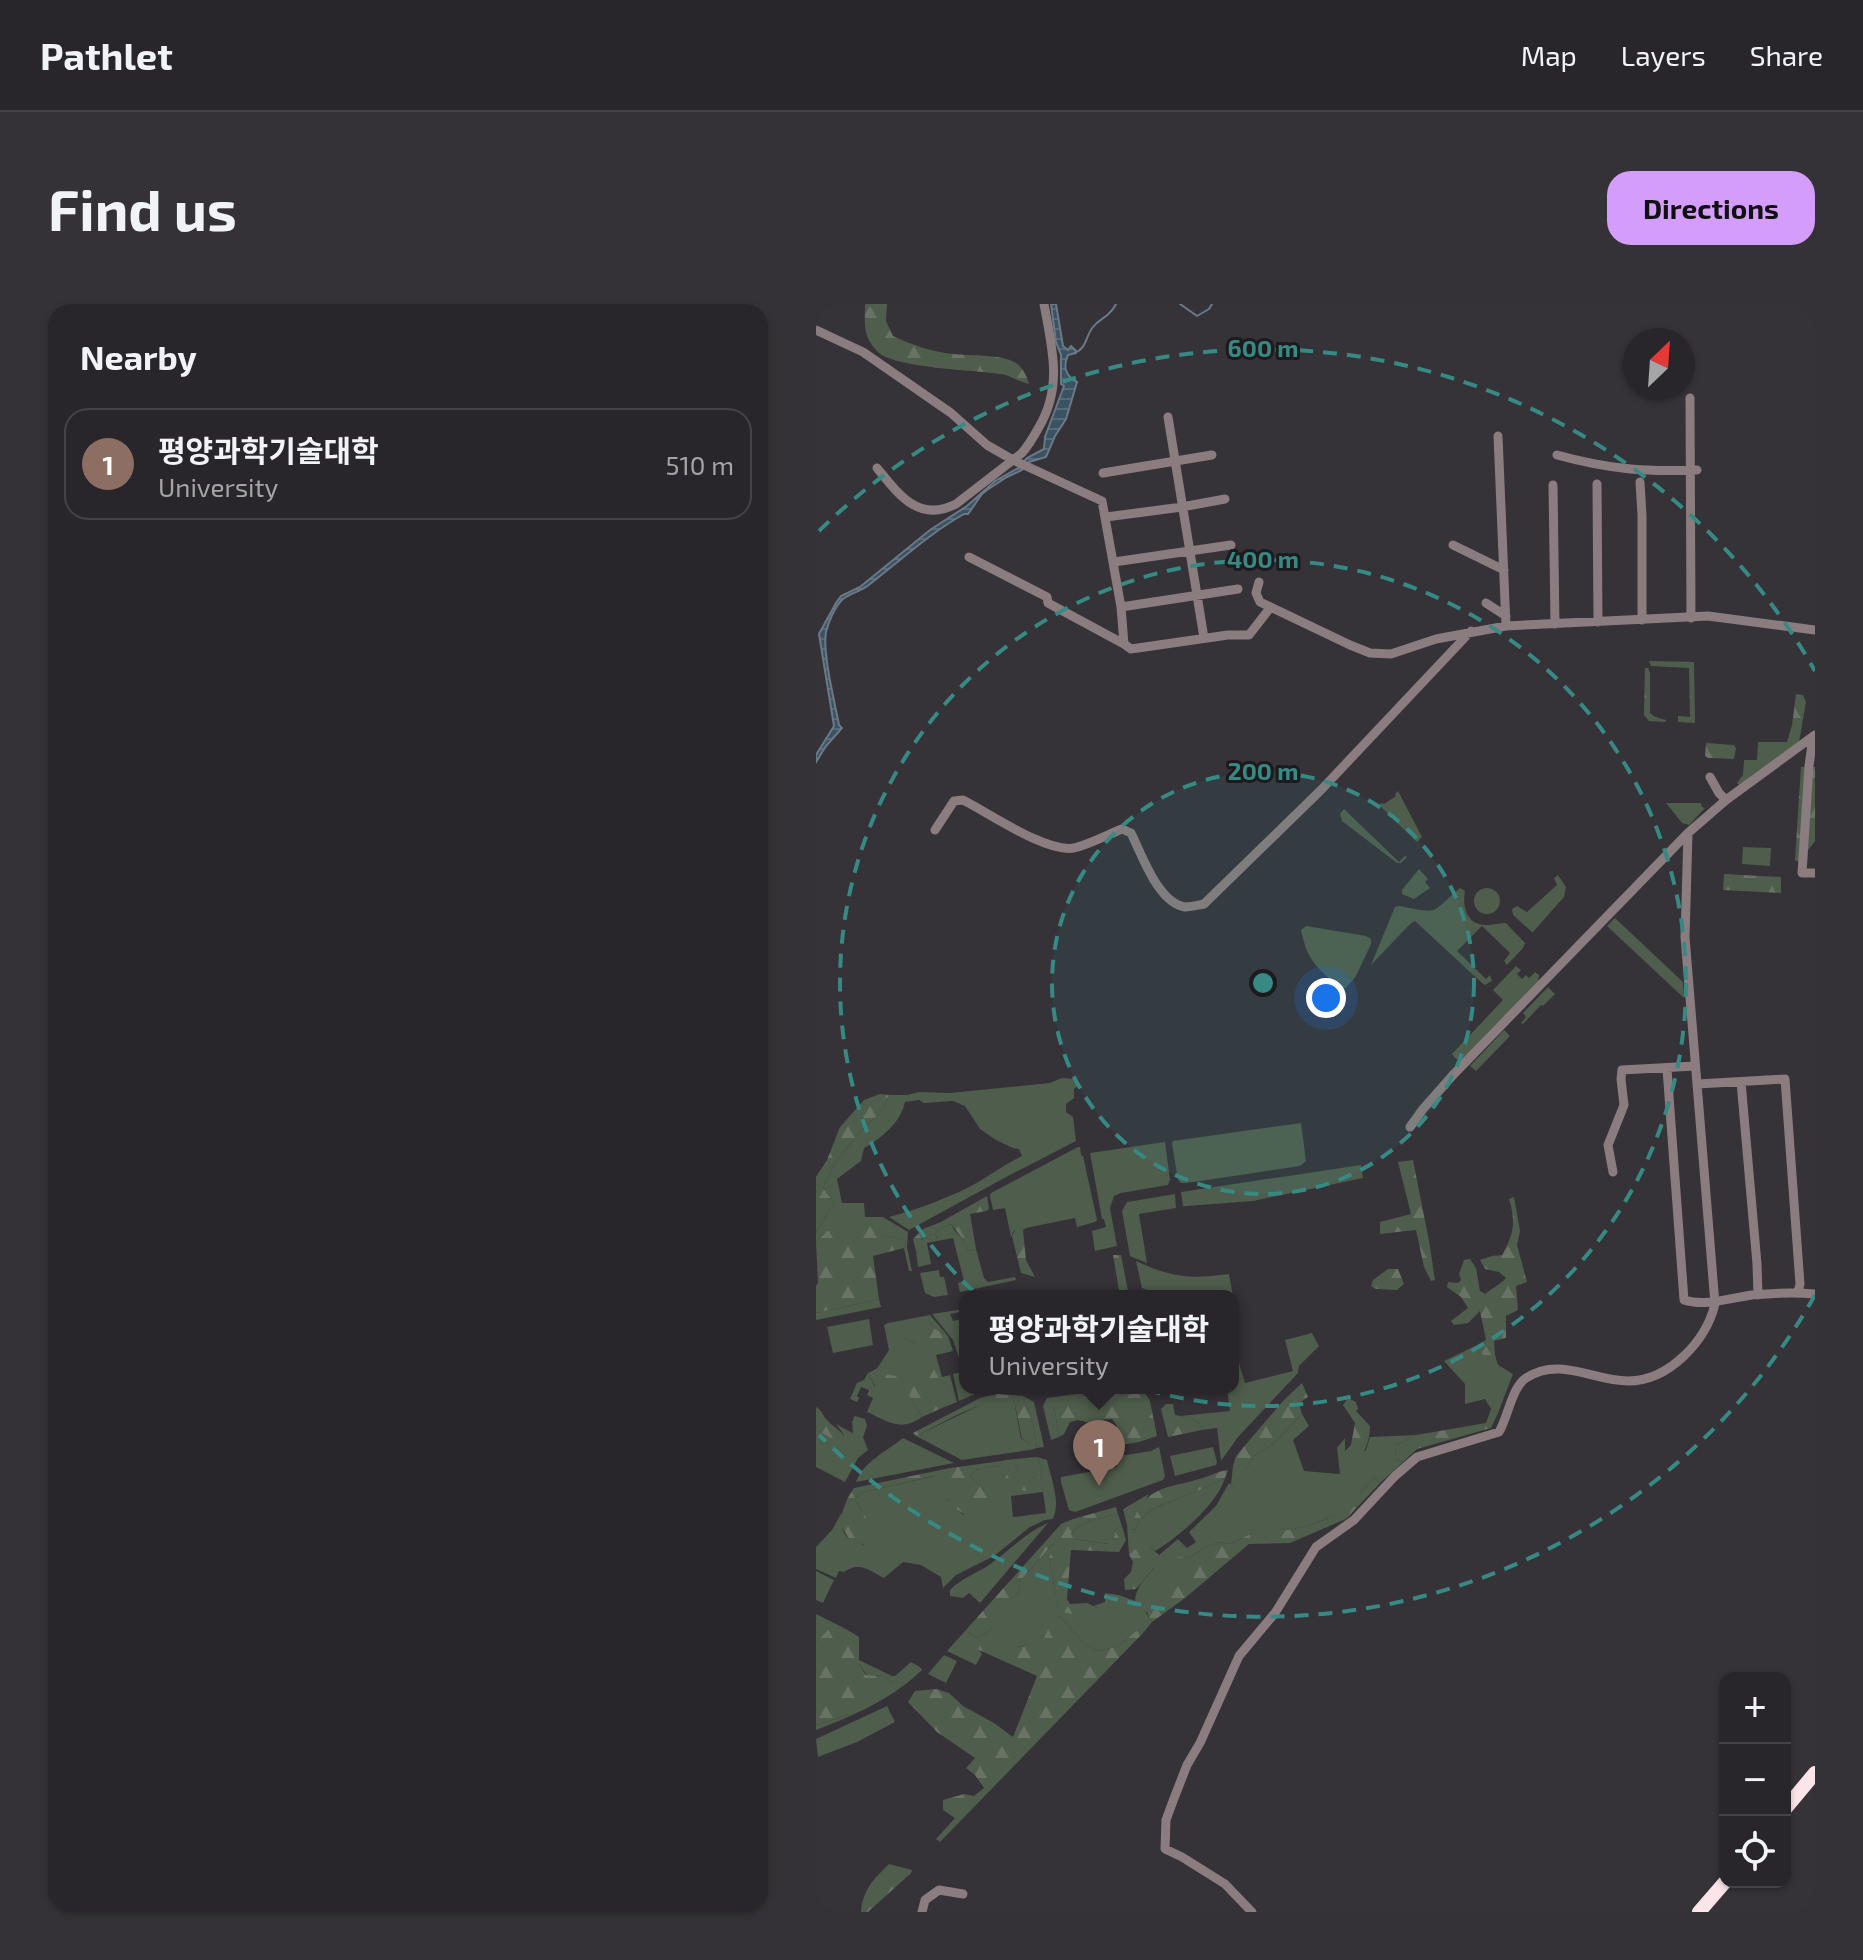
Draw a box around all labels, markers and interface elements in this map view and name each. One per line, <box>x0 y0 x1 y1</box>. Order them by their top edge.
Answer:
text: Pathlet <box>40 32 173 78</box>
text: Map <box>1521 38 1577 72</box>
text: Layers <box>1621 38 1706 72</box>
text: Share <box>1750 38 1823 72</box>
button: Directions <box>1607 171 1815 245</box>
text: Find us <box>48 175 237 242</box>
north arrow <box>1623 328 1695 400</box>
text: 600 m <box>1228 333 1298 362</box>
text: Nearby <box>80 336 197 377</box>
text: 평양과학기술대학 <box>158 432 379 468</box>
text: 1 <box>102 449 114 480</box>
text: 510 m <box>665 449 734 480</box>
text: University <box>158 471 278 502</box>
text: 400 m <box>1227 544 1299 573</box>
text: 200 m <box>1228 756 1298 785</box>
centre of rings <box>1249 969 1277 997</box>
your location <box>1306 978 1346 1018</box>
popup <box>959 1290 1239 1394</box>
text: 평양과학기술대학 <box>989 1310 1209 1346</box>
text: University <box>989 1349 1109 1380</box>
pin: 1 <box>1073 1420 1125 1486</box>
map controls <box>1719 1672 1791 1888</box>
button: + <box>1719 1672 1791 1744</box>
button: − <box>1719 1744 1791 1816</box>
button: locate <box>1719 1816 1791 1888</box>

